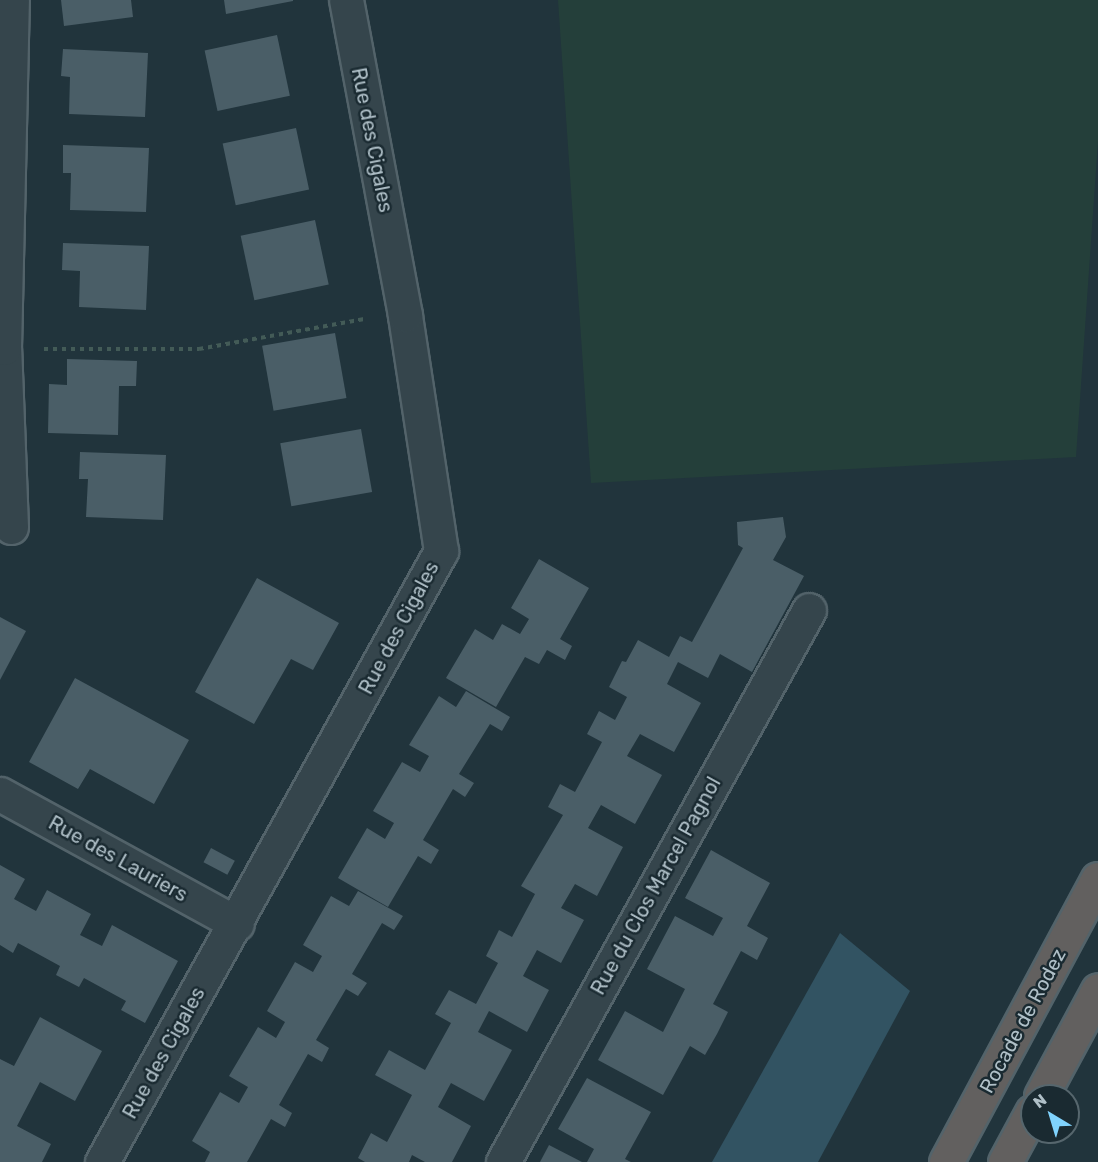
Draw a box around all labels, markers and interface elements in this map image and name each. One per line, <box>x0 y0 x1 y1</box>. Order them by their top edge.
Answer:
street label: Rue des Cigales <box>346 66 398 214</box>
street label: Rue des Cigales <box>354 558 444 698</box>
street label: Rue du Clos Marcel Pagnol <box>586 773 726 999</box>
street label: Rue des Lauriers <box>44 811 192 907</box>
street label: Rocade de Rodez <box>975 945 1071 1097</box>
street label: Rue des Cigales <box>118 983 210 1123</box>
north arrow <box>1020 1084 1080 1144</box>
text: N <box>1029 1090 1050 1112</box>

